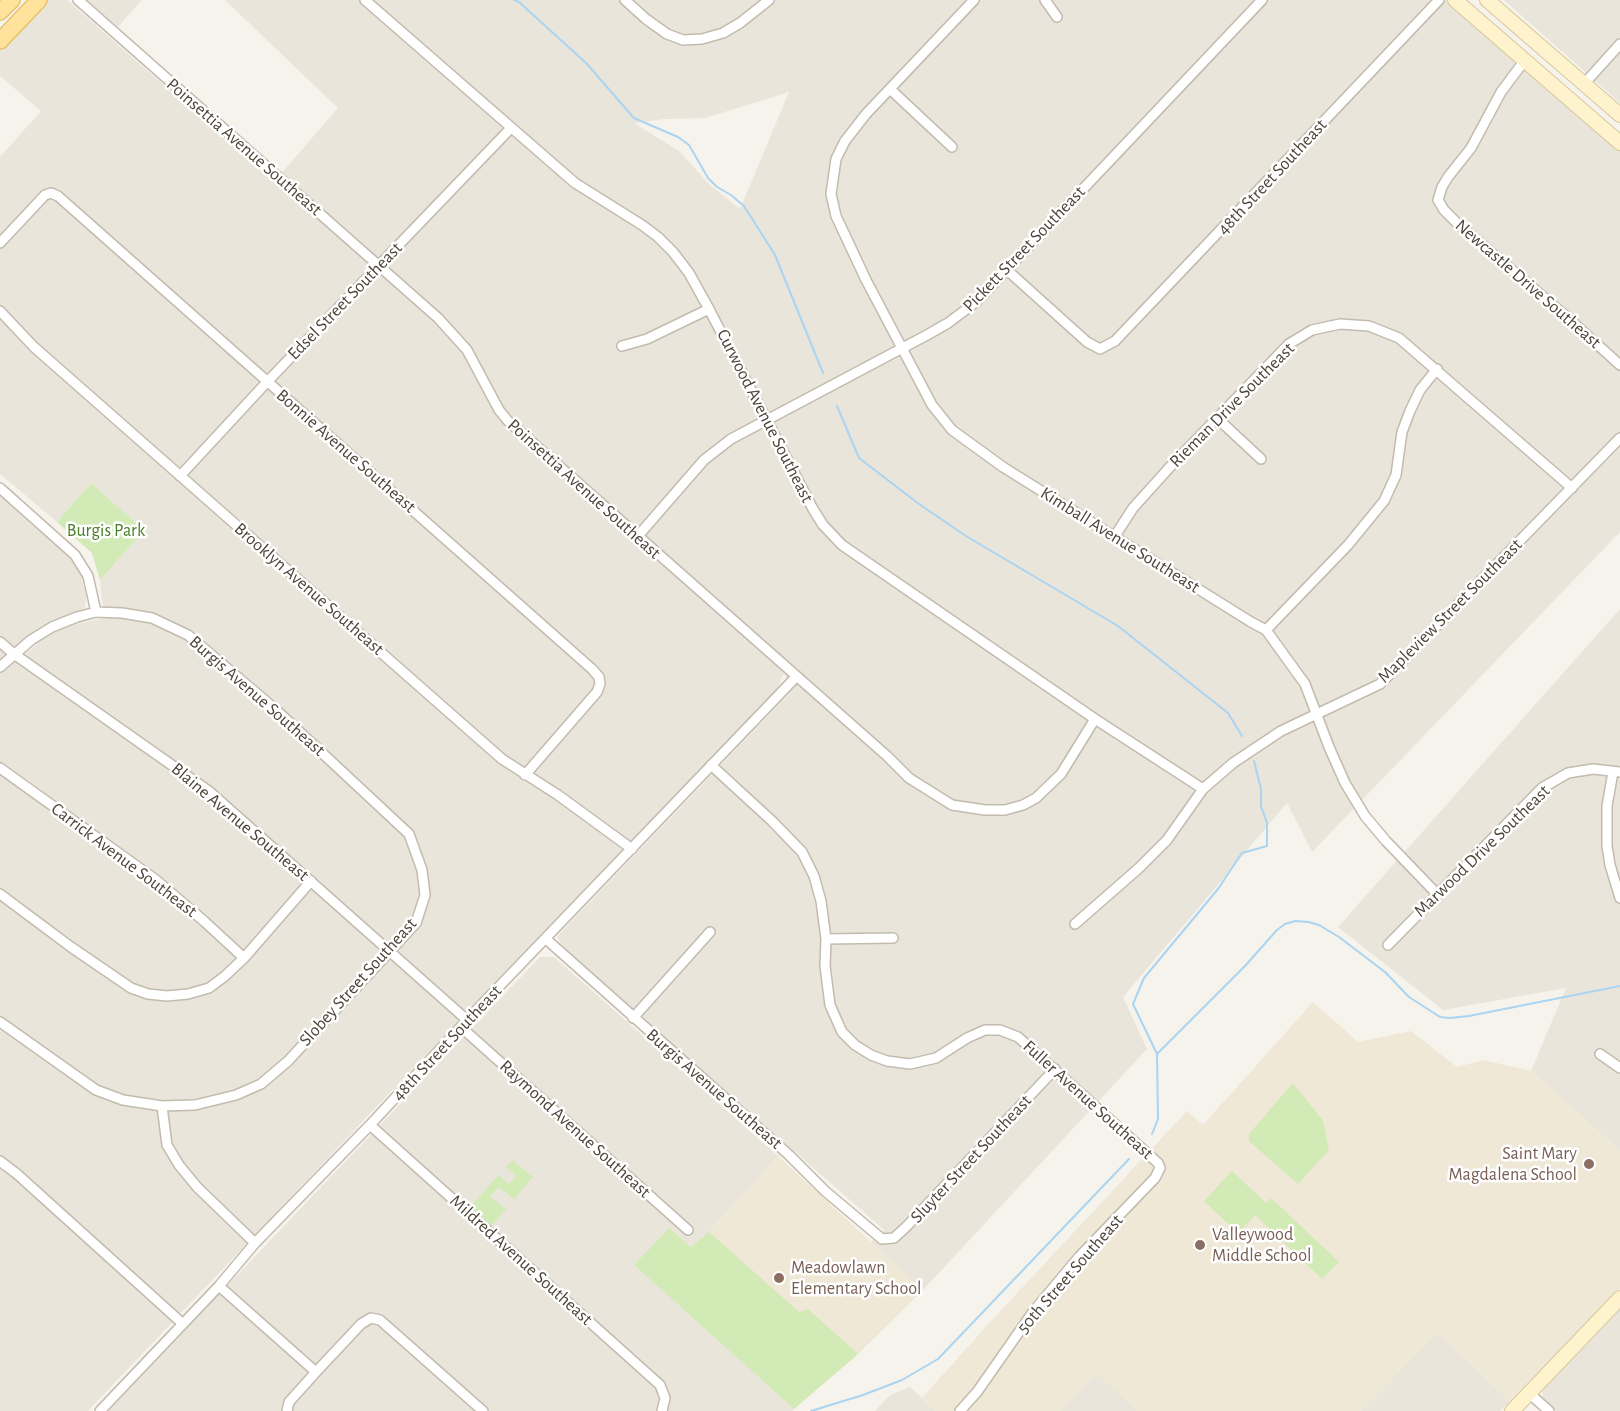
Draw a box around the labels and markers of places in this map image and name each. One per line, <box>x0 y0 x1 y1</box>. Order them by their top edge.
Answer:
place label: Saint Mary Magdalena School <box>1448 1143 1577 1186</box>
marker: Saint Mary Magdalena School <box>1582 1157 1596 1171</box>
place label: Valleywood Middle School <box>1212 1224 1311 1266</box>
marker: Valleywood Middle School <box>1193 1238 1207 1252</box>
place label: Meadowlawn Elementary School <box>791 1257 921 1300</box>
marker: Meadowlawn Elementary School <box>772 1271 786 1285</box>

